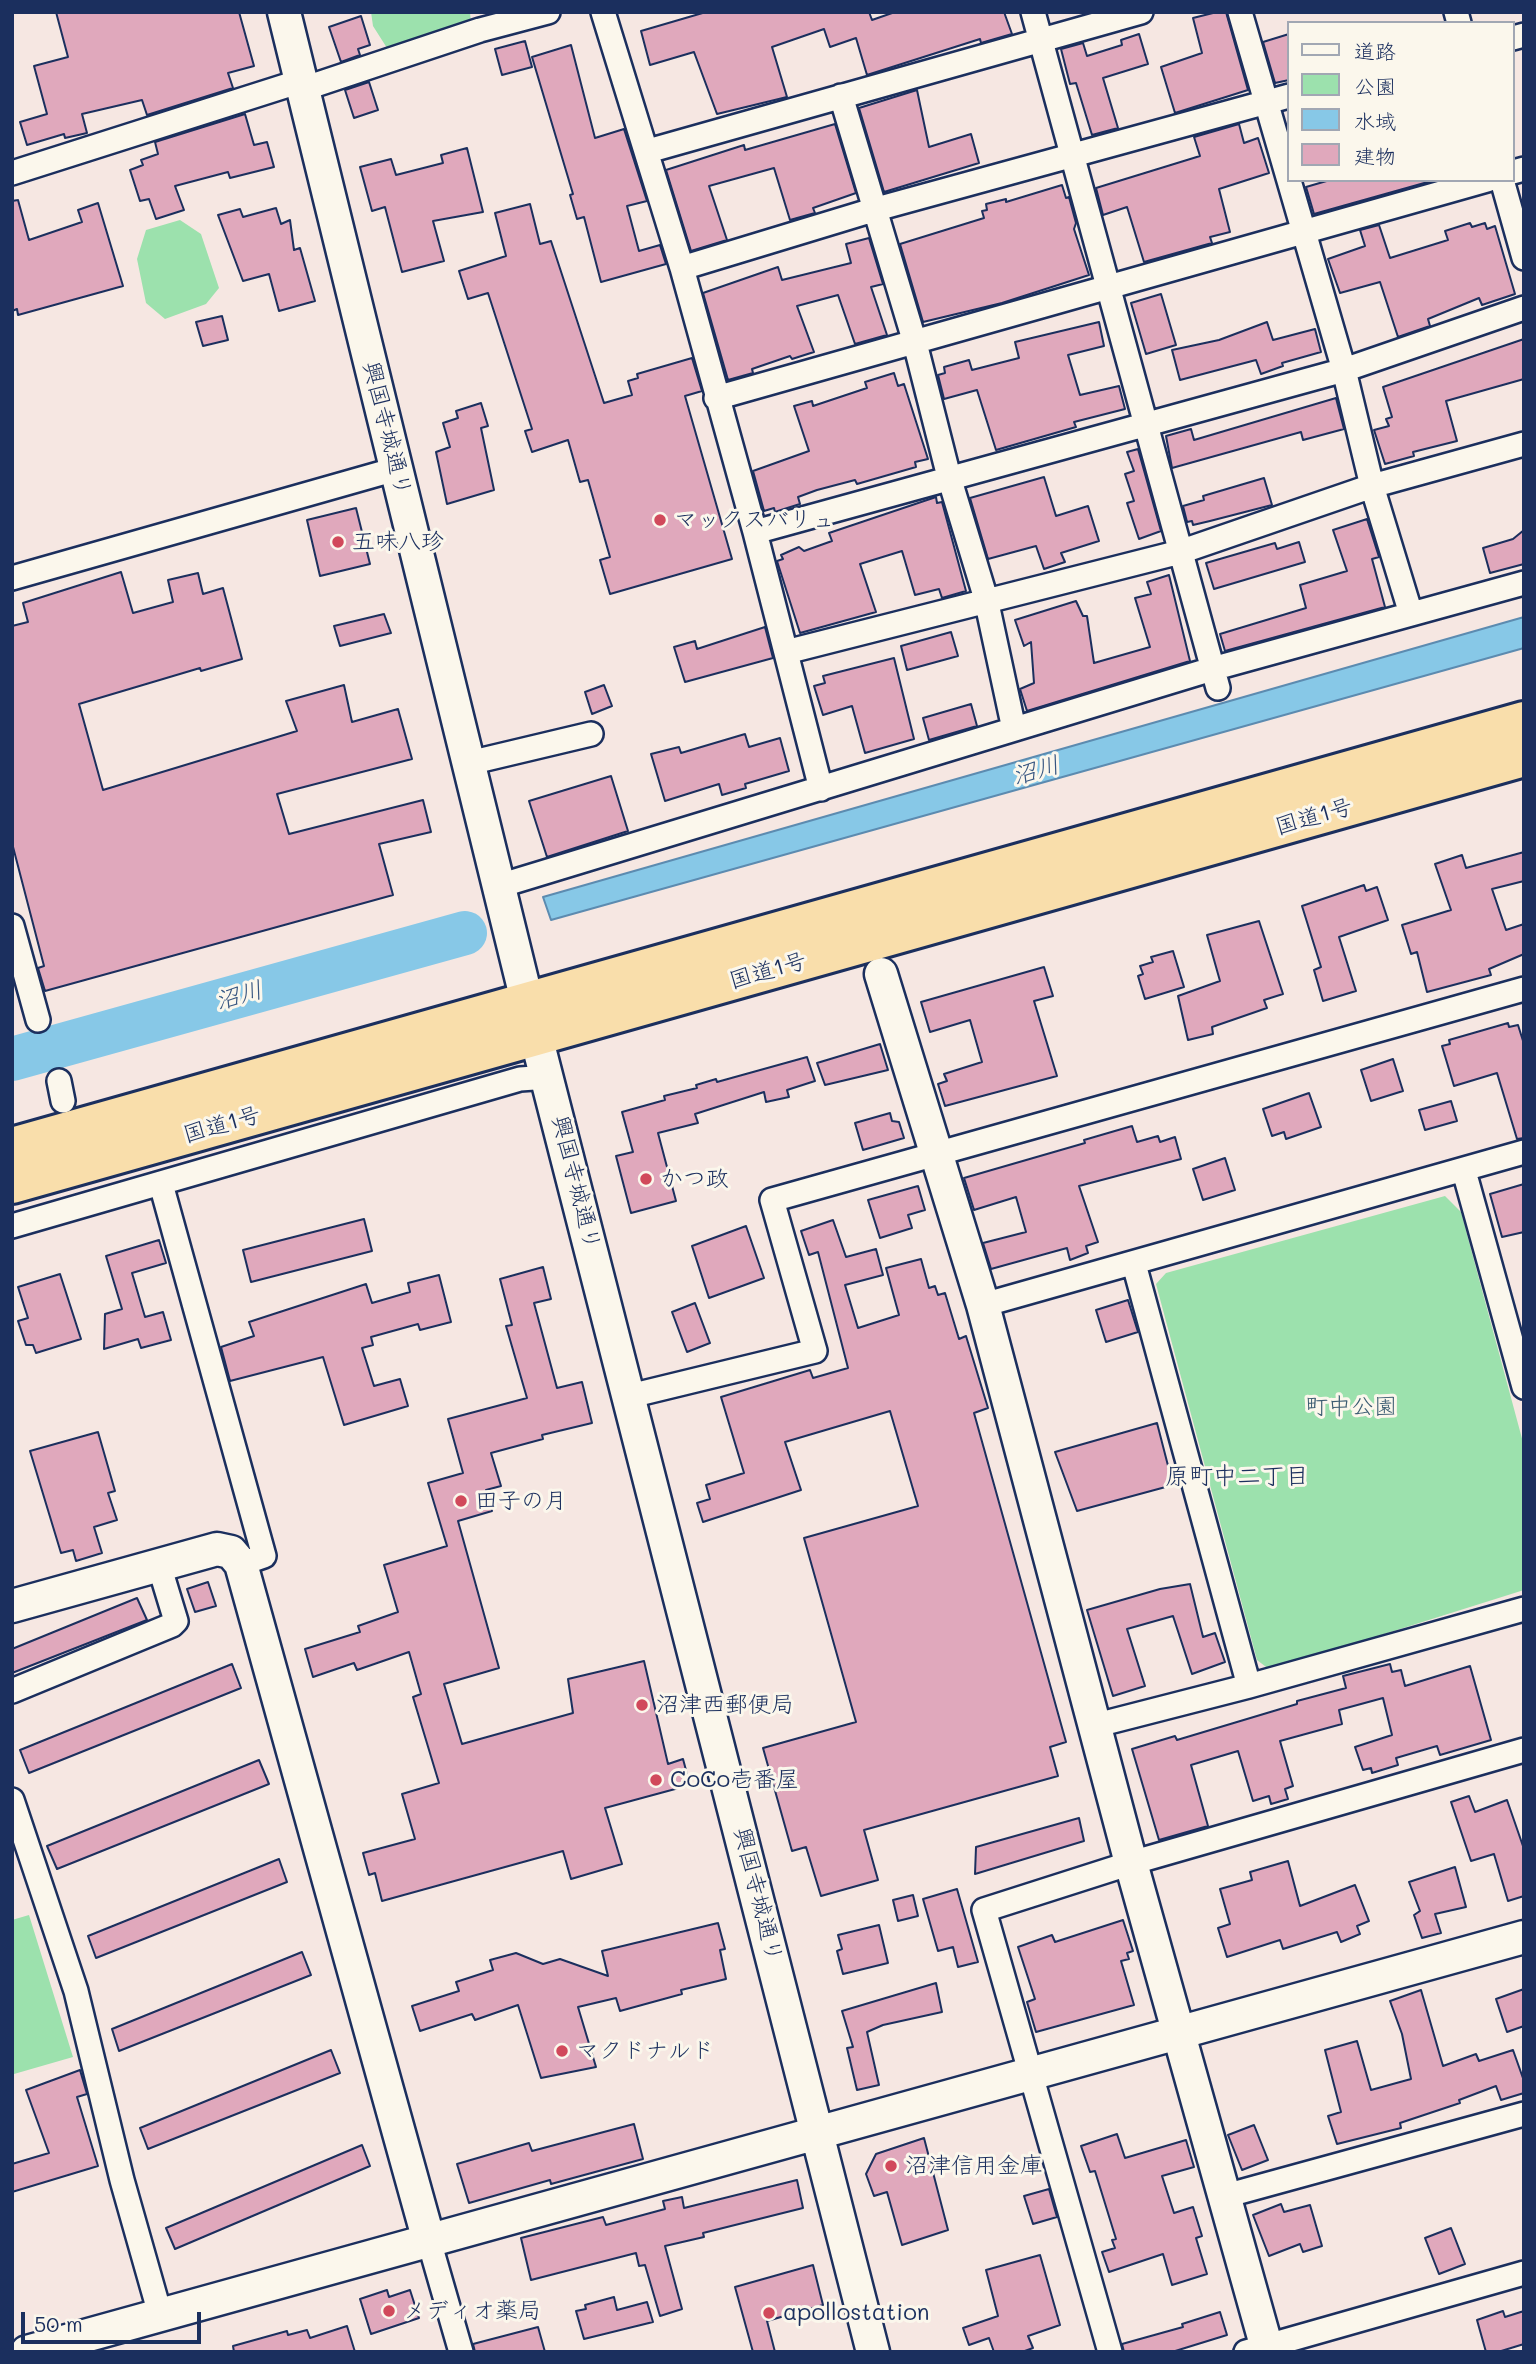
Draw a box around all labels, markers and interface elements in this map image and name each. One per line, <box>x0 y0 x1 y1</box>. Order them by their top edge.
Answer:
legend <box>1288 21 1515 182</box>
text: 道路 <box>1354 37 1396 64</box>
text: 公園 <box>1354 72 1396 99</box>
text: 水域 <box>1354 107 1396 134</box>
text: 建物 <box>1354 142 1396 169</box>
street label: 興国寺城通り <box>357 359 417 499</box>
place label: マックスバリュ <box>674 506 835 534</box>
marker: マックスバリュ <box>652 512 668 528</box>
place label: 五味八珍 <box>352 528 444 556</box>
marker: 五味八珍 <box>330 534 346 550</box>
water label: 沼川 <box>1009 751 1063 791</box>
street label: 国道1号 <box>1272 793 1356 841</box>
street label: 国道1号 <box>726 947 810 995</box>
water label: 沼川 <box>212 976 266 1016</box>
street label: 国道1号 <box>180 1101 264 1149</box>
street label: 興国寺城通り <box>546 1113 606 1253</box>
place label: かつ政 <box>660 1165 729 1193</box>
marker: かつ政 <box>638 1171 654 1187</box>
park label: 町中公園 <box>1305 1393 1397 1421</box>
district label: 原町中二丁目 <box>1165 1463 1309 1491</box>
place label: 田子の月 <box>475 1487 567 1515</box>
marker: 田子の月 <box>453 1493 469 1509</box>
place label: 沼津西郵便局 <box>656 1691 794 1719</box>
marker: 沼津西郵便局 <box>634 1697 650 1713</box>
place label: CoCo壱番屋 <box>670 1766 799 1794</box>
marker: CoCo壱番屋 <box>648 1772 664 1788</box>
street label: 興国寺城通り <box>728 1825 788 1965</box>
place label: マクドナルド <box>576 2037 714 2065</box>
marker: マクドナルド <box>554 2043 570 2059</box>
place label: 沼津信用金庫 <box>905 2152 1043 2180</box>
marker: 沼津信用金庫 <box>883 2158 899 2174</box>
place label: メディオ薬局 <box>403 2297 541 2325</box>
scale bar <box>24 2298 205 2342</box>
place label: apollostation <box>783 2299 930 2327</box>
marker: メディオ薬局 <box>381 2303 397 2319</box>
marker: apollostation <box>761 2305 777 2321</box>
text: 50 m <box>34 2310 83 2337</box>

